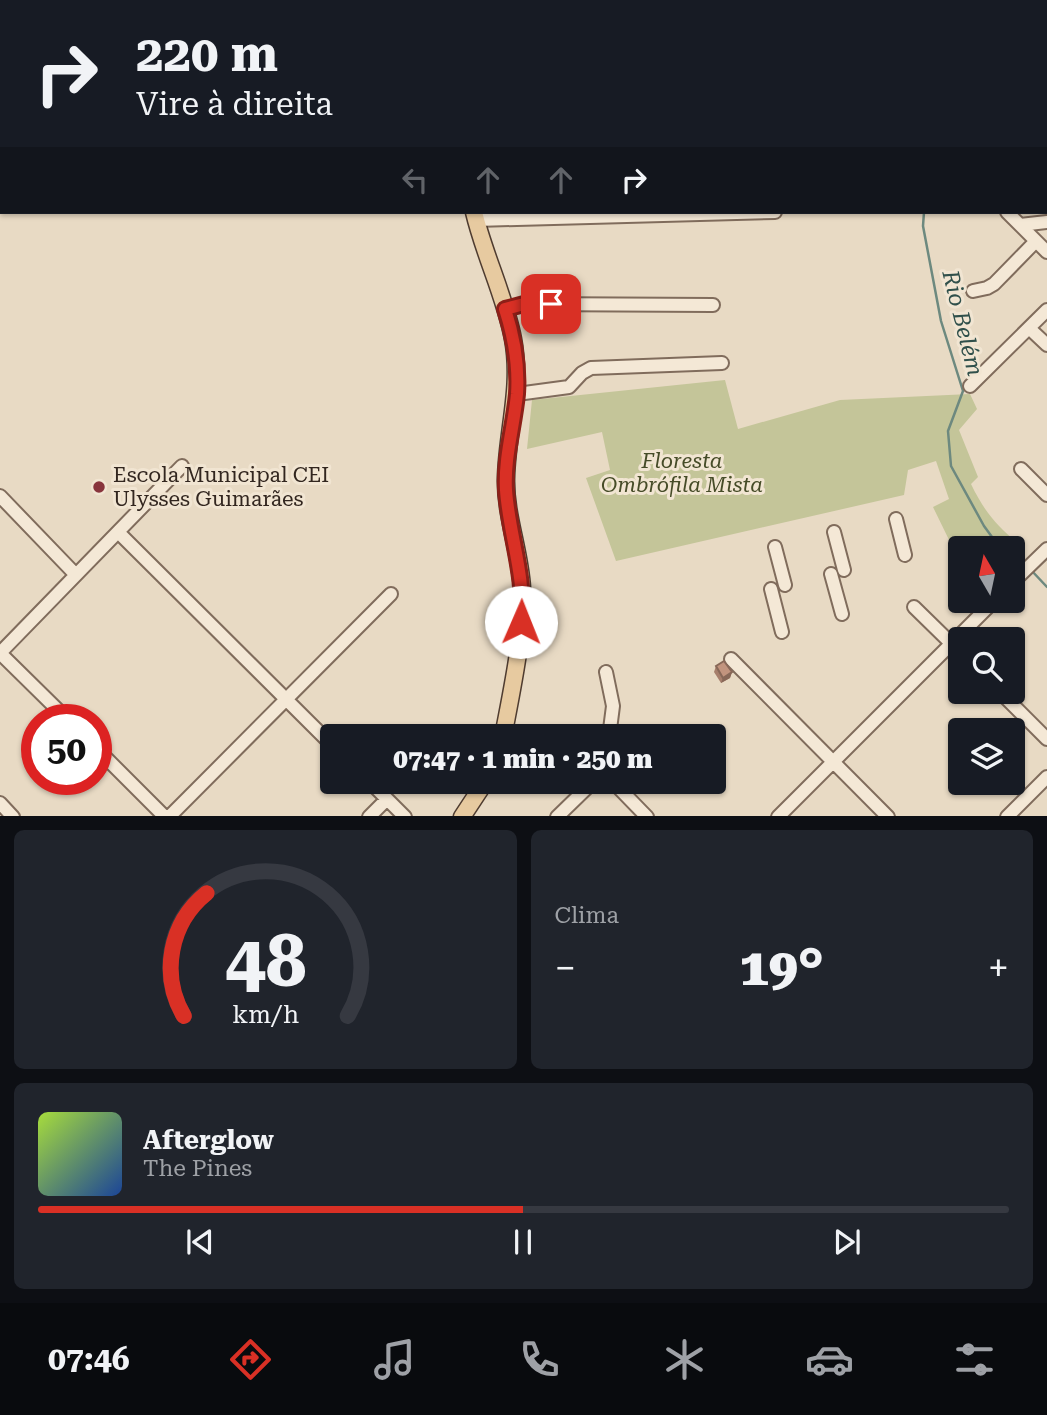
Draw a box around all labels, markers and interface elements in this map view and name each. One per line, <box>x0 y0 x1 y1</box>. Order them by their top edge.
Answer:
text: 220 m <box>136 26 278 83</box>
icon: right <box>21 28 112 119</box>
text: Vire à direita <box>136 85 333 123</box>
icon: left <box>396 161 434 199</box>
icon: ahead <box>469 161 507 199</box>
icon: ahead <box>542 161 580 199</box>
icon: right <box>615 161 653 199</box>
water label: Rio Belém <box>936 266 989 379</box>
pin <box>521 274 581 334</box>
icon: arrive <box>532 285 570 323</box>
park label: Floresta Ombrófila Mista <box>601 449 763 497</box>
place label: Escola Municipal CEI Ulysses Guimarães <box>113 463 329 511</box>
marker: Escola Municipal CEI Ulysses Guimarães <box>91 479 107 495</box>
north arrow <box>948 536 1026 612</box>
map controls <box>948 536 1025 795</box>
position arrow <box>484 585 558 659</box>
button: search <box>948 627 1025 704</box>
speed limit sign: 50 <box>21 704 112 795</box>
button: layers <box>948 718 1025 795</box>
text: 07:47 · 1 min · 250 m <box>393 744 653 774</box>
text: Clima <box>555 902 619 929</box>
text: 48 <box>224 919 306 1004</box>
text: 19° <box>740 937 824 998</box>
text: − <box>555 946 576 990</box>
text: + <box>988 946 1009 990</box>
text: km/h <box>232 999 299 1028</box>
text: Afterglow <box>143 1125 274 1155</box>
text: The Pines <box>143 1155 252 1182</box>
icon: previous <box>181 1223 219 1261</box>
icon: pause <box>504 1223 542 1261</box>
icon: next <box>828 1223 866 1261</box>
icon: directions <box>226 1335 275 1384</box>
icon: music <box>370 1335 419 1384</box>
icon: phone <box>515 1335 564 1384</box>
icon: climate <box>660 1335 709 1384</box>
icon: car <box>805 1335 854 1384</box>
icon: filters <box>950 1335 999 1384</box>
text: 07:46 <box>48 1340 130 1378</box>

